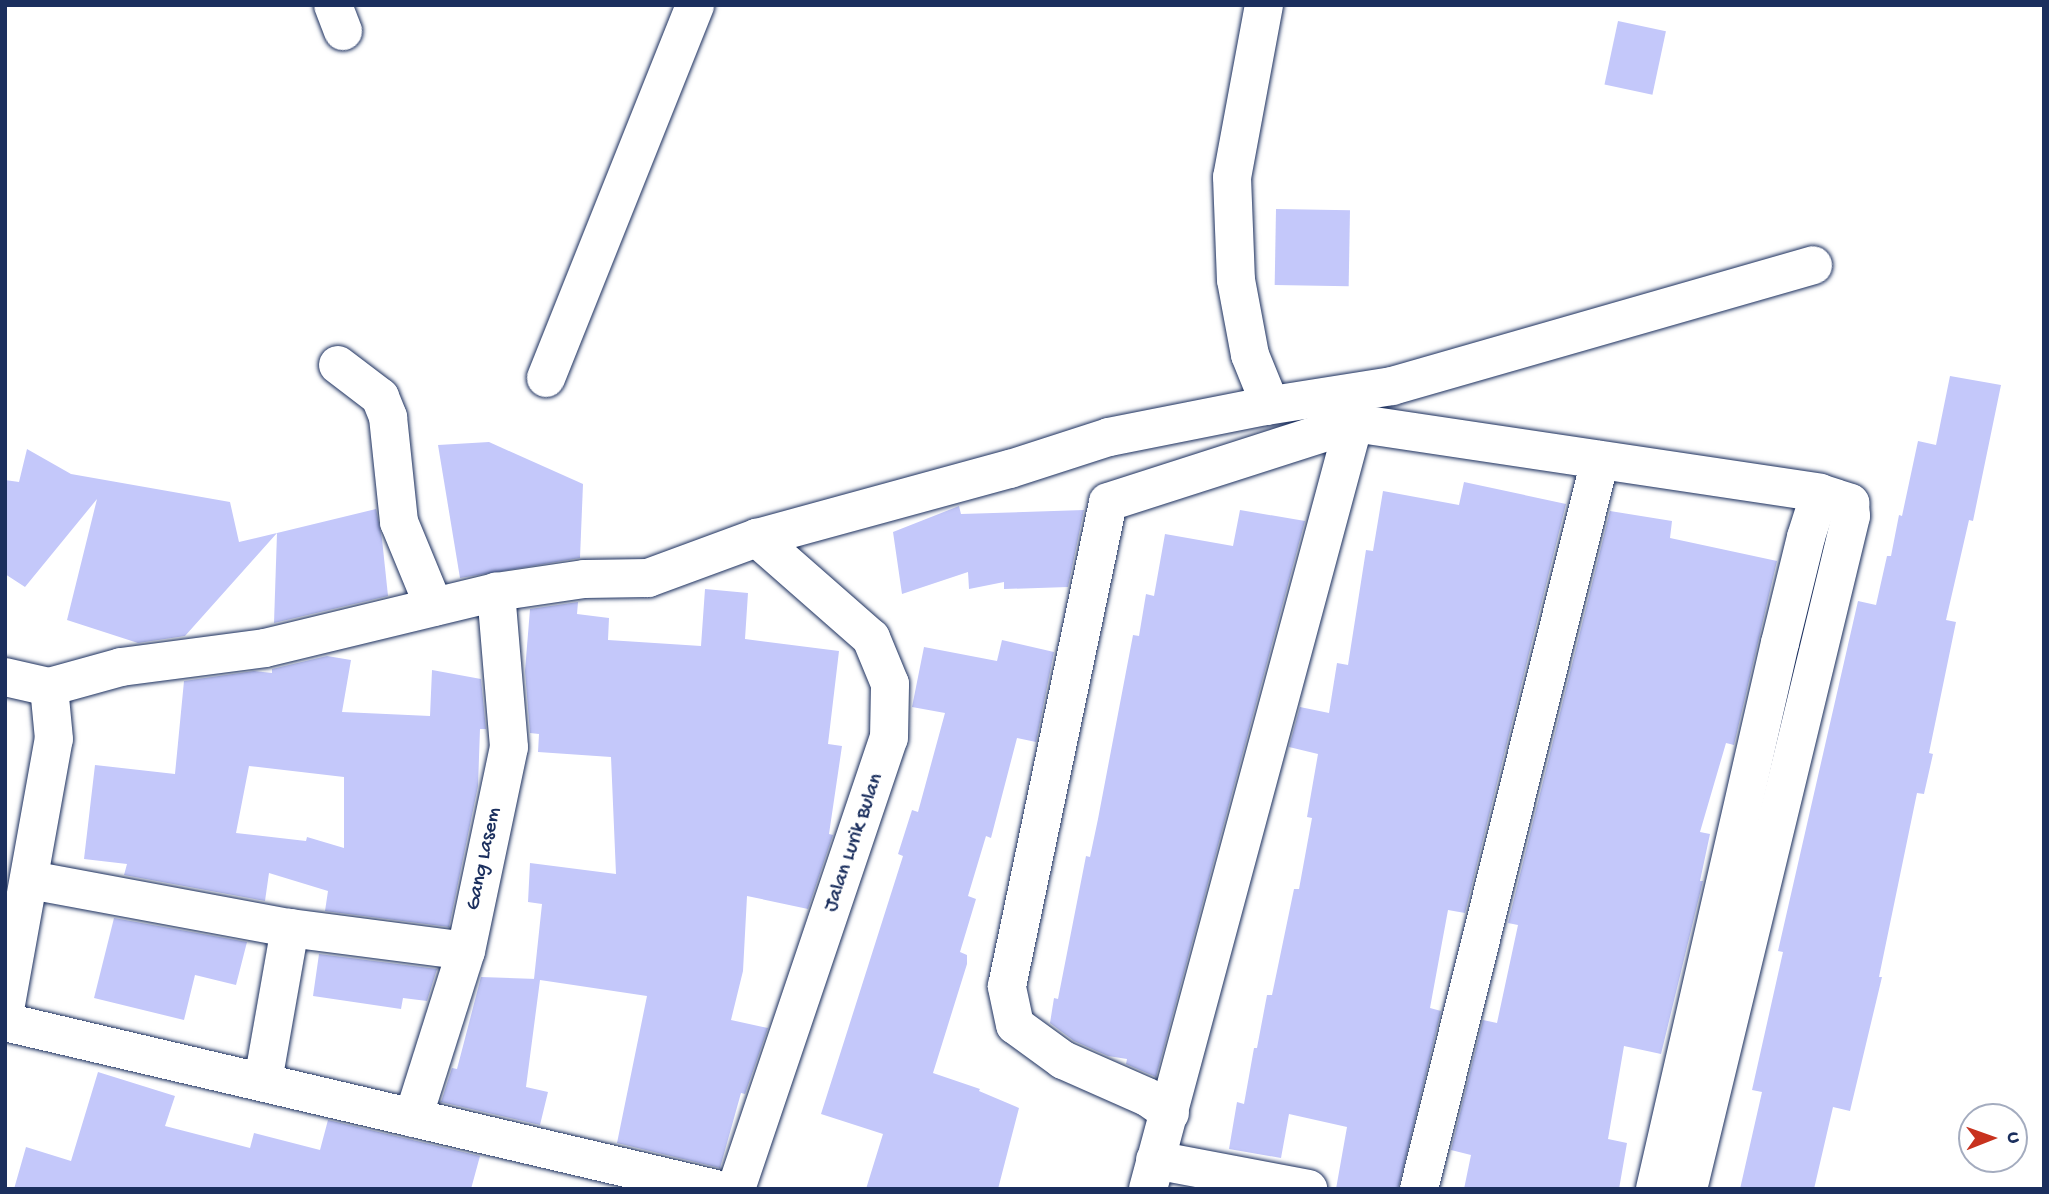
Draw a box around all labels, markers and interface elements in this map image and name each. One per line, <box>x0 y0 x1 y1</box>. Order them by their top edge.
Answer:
street label: Jalan Lurik Bulan <box>820 770 890 916</box>
street label: Gang Lasem <box>462 805 508 913</box>
north arrow <box>1958 1103 2028 1173</box>
text: U <box>2001 1132 2024 1143</box>

